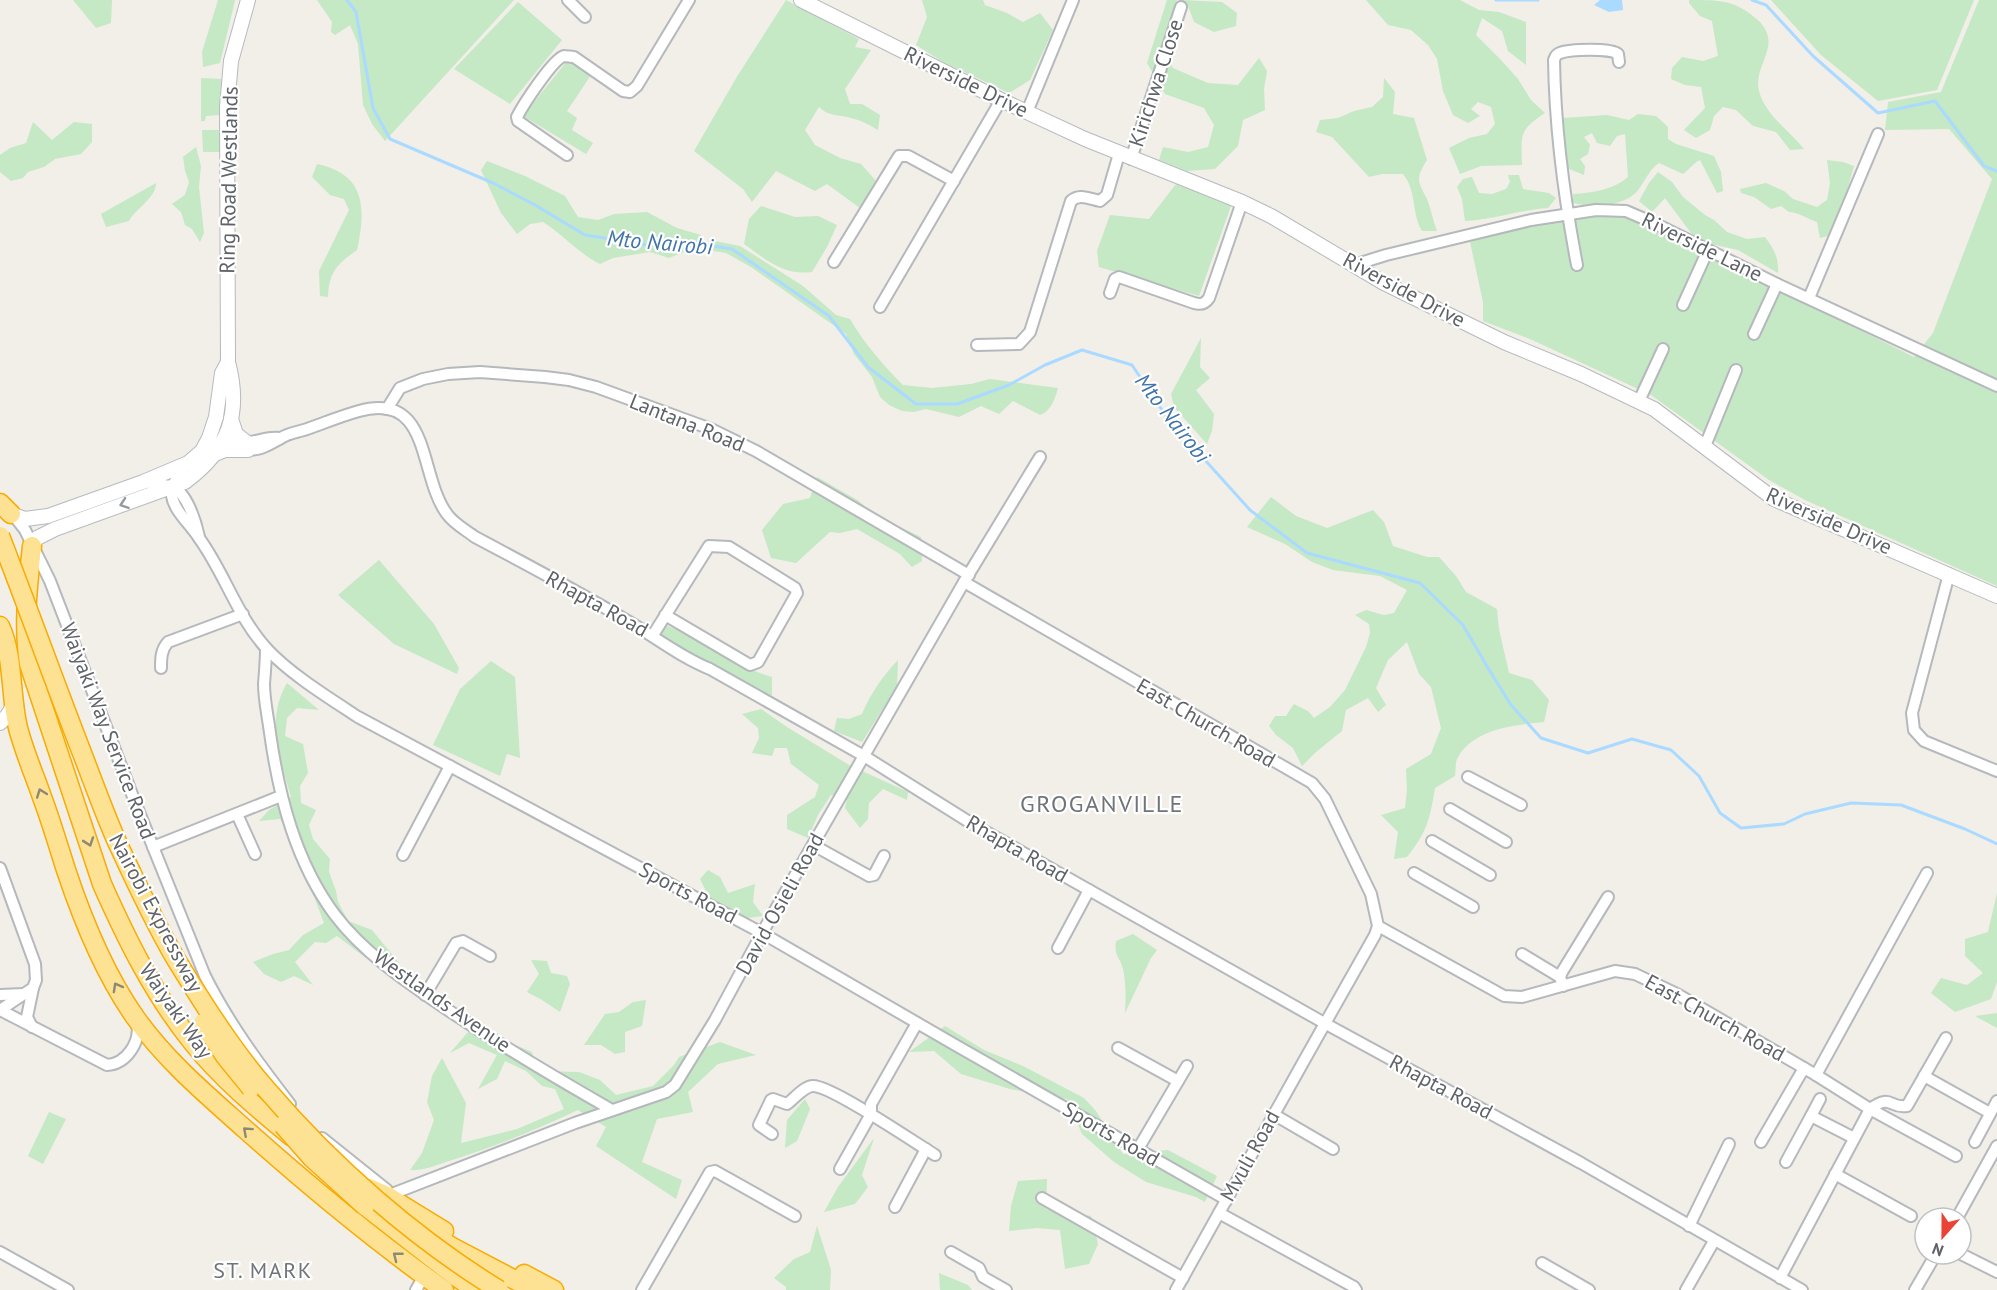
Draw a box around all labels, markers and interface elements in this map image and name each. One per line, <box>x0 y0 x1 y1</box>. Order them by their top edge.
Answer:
street label: Kirichwa Close <box>1122 16 1189 150</box>
street label: Riverside Drive <box>900 40 1033 123</box>
street label: Ring Road Westlands <box>213 86 244 274</box>
street label: Riverside Lane <box>1637 206 1767 287</box>
water label: Mto Nairobi <box>606 223 715 261</box>
street label: Riverside Drive <box>1338 246 1470 333</box>
water label: Mto Nairobi <box>1129 368 1218 469</box>
street label: Lantana Road <box>626 387 749 458</box>
street label: Riverside Drive <box>1762 481 1896 560</box>
one-way arrow <box>119 497 130 510</box>
street label: Rhapta Road <box>541 564 653 643</box>
street label: Waiyaki Way Service Road <box>55 619 162 843</box>
street label: East Church Road <box>1132 672 1281 773</box>
one-way arrow <box>35 788 48 798</box>
district label: GROGANVILLE <box>1020 788 1184 819</box>
street label: Rhapta Road <box>961 809 1073 889</box>
street label: David Osieli Road <box>729 828 830 979</box>
street label: Nairobi Expressway <box>103 829 210 997</box>
one-way arrow <box>82 837 95 847</box>
street label: Sports Road <box>634 855 742 930</box>
street label: Westlands Avenue <box>368 943 516 1058</box>
street label: Waiyaki Way <box>134 958 219 1064</box>
street label: East Church Road <box>1640 968 1790 1067</box>
one-way arrow <box>112 983 124 994</box>
street label: Rhapta Road <box>1385 1048 1498 1125</box>
street label: Sports Road <box>1058 1095 1165 1172</box>
street label: Mvuli Road <box>1214 1106 1286 1206</box>
one-way arrow <box>243 1127 254 1138</box>
north arrow <box>1913 1206 1973 1266</box>
text: N <box>1929 1239 1946 1261</box>
one-way arrow <box>392 1252 403 1263</box>
district label: ST. MARK <box>213 1256 313 1284</box>

